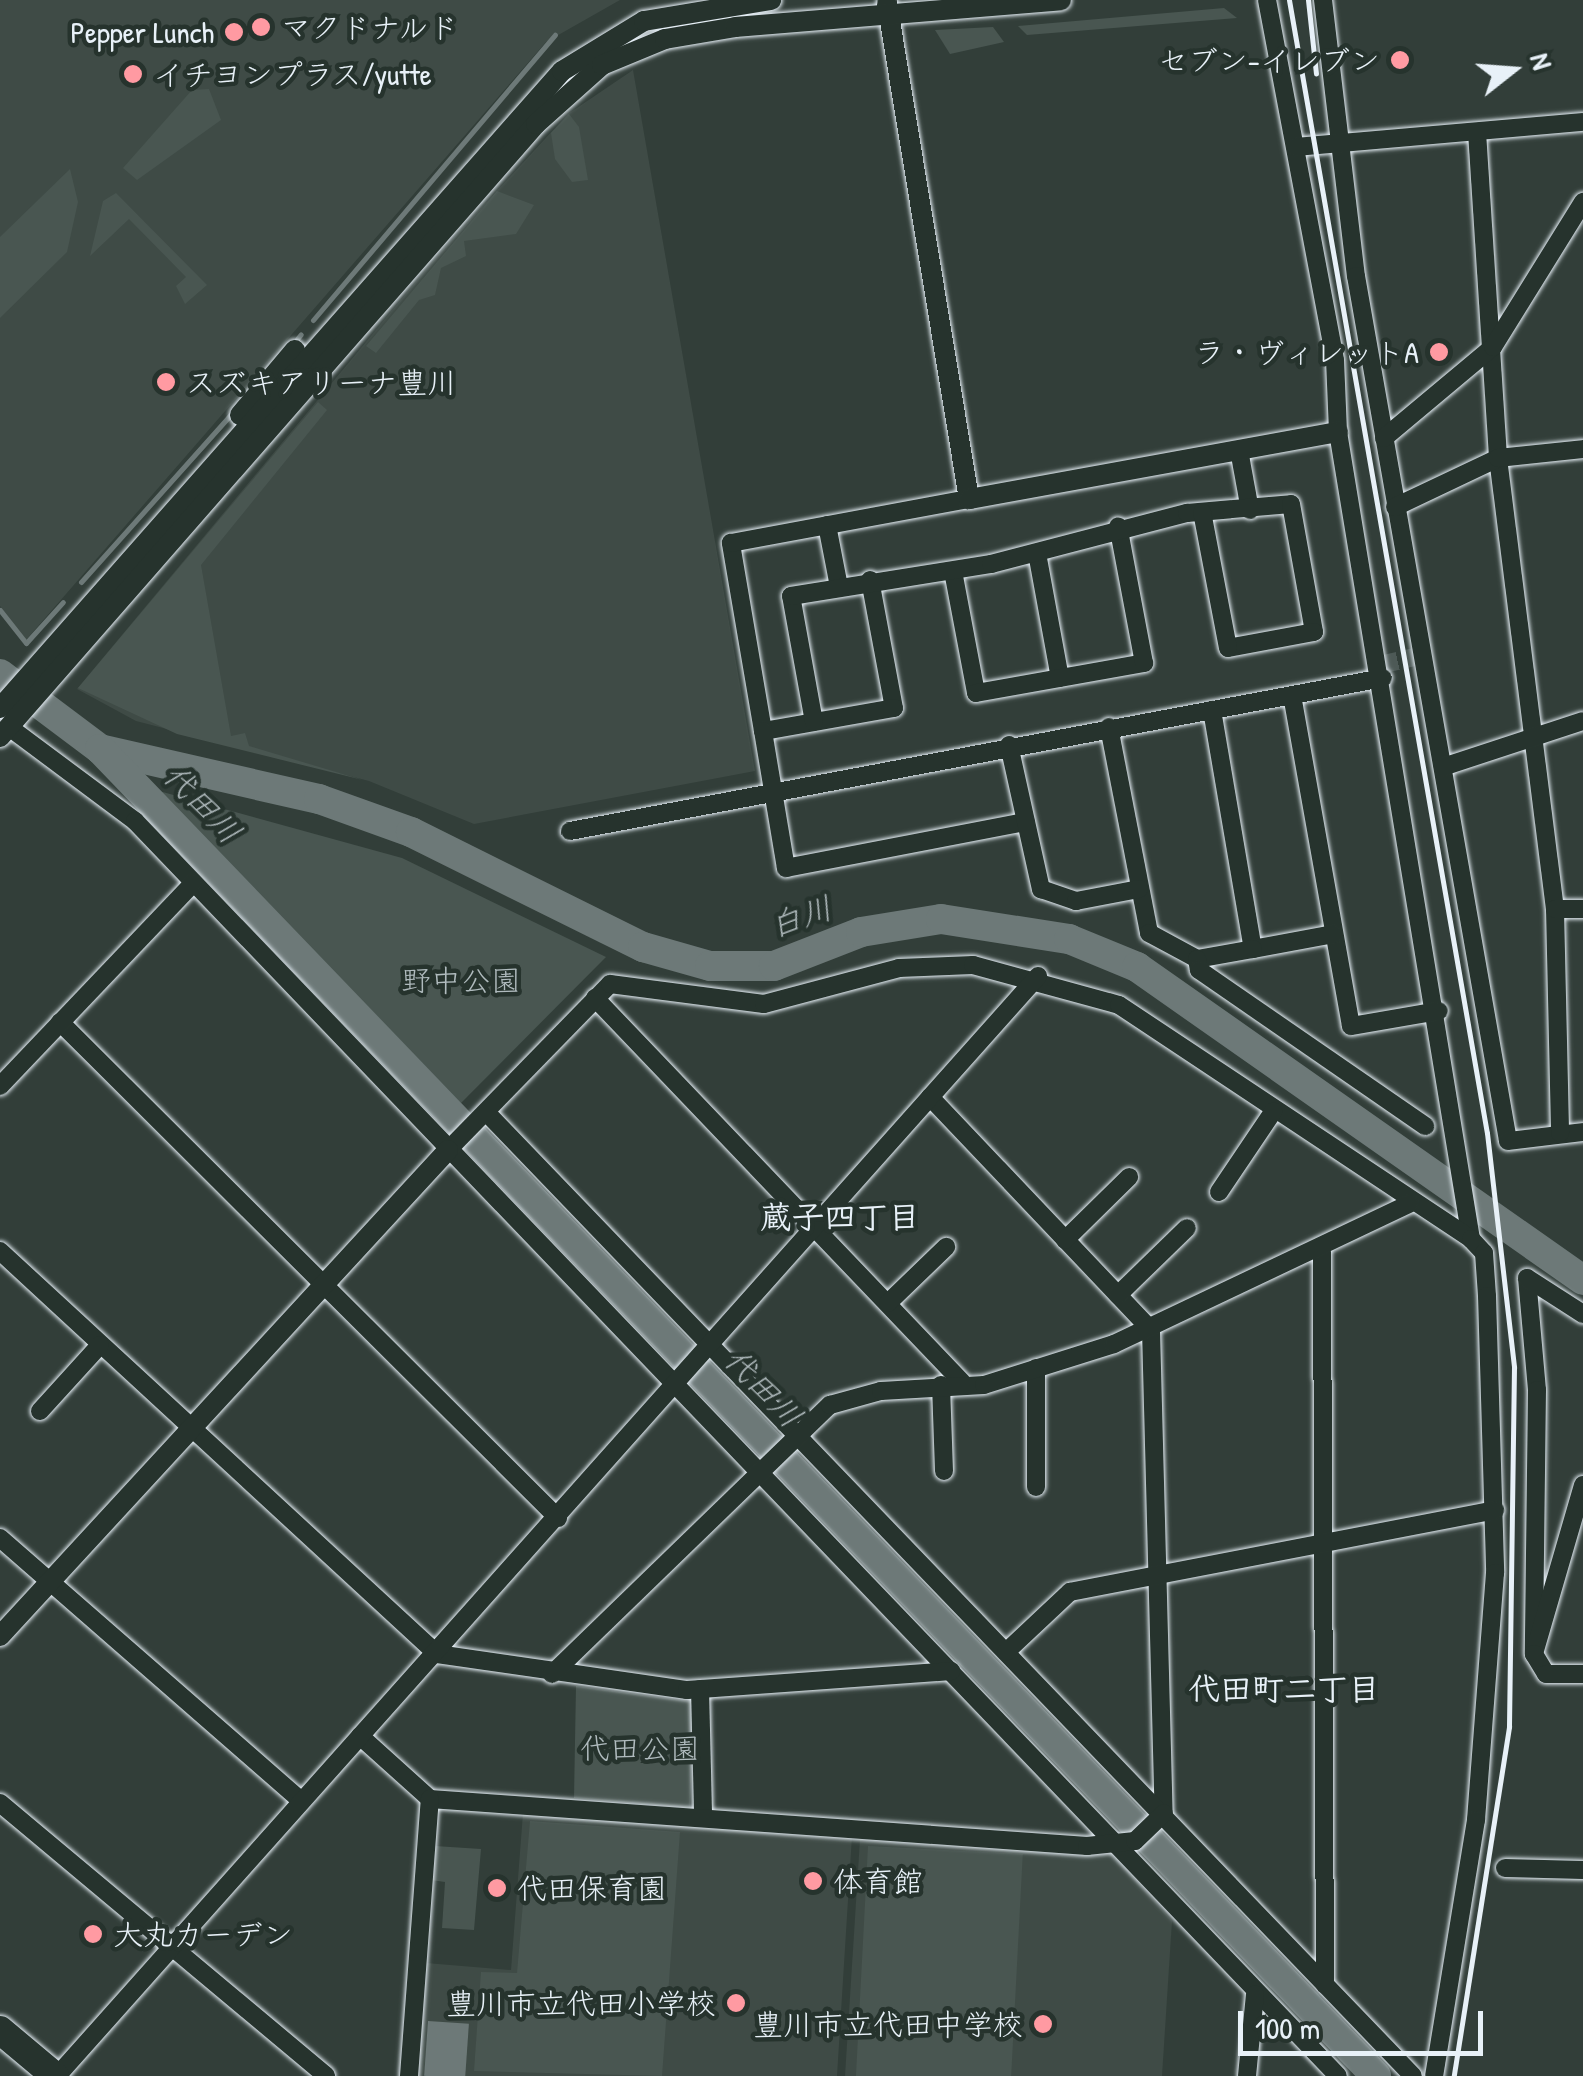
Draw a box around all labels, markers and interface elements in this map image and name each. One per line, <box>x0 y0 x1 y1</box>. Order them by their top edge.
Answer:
place label: マクドナルド <box>281 9 461 45</box>
place label: Pepper Lunch <box>71 14 214 50</box>
marker: マクドナルド <box>250 16 272 38</box>
north arrow <box>1463 20 1563 120</box>
marker: Pepper Lunch <box>223 21 245 43</box>
place label: セブン-イレブン <box>1158 42 1380 78</box>
marker: セブン-イレブン <box>1389 49 1411 71</box>
text: N <box>1521 49 1562 74</box>
place label: イチヨンプラス/yutte <box>153 56 433 92</box>
marker: イチヨンプラス/yutte <box>122 63 144 85</box>
place label: ラ・ヴィレットA <box>1194 334 1419 370</box>
marker: ラ・ヴィレットA <box>1428 341 1450 363</box>
place label: スズキアリーナ豊川 <box>186 364 456 400</box>
marker: スズキアリーナ豊川 <box>155 371 177 393</box>
water label: 代田川 <box>155 756 249 852</box>
water label: 白川 <box>764 888 838 946</box>
park label: 野中公園 <box>401 962 521 998</box>
district label: 蔵子四丁目 <box>760 1198 920 1236</box>
water label: 代田川 <box>716 1340 810 1436</box>
district label: 代田町二丁目 <box>1188 1670 1380 1708</box>
park label: 代田公園 <box>580 1730 700 1766</box>
place label: 体育館 <box>833 1863 923 1899</box>
place label: 代田保育園 <box>517 1870 667 1906</box>
marker: 体育館 <box>802 1870 824 1892</box>
marker: 代田保育園 <box>486 1877 508 1899</box>
place label: 大丸カーデン <box>113 1916 293 1952</box>
marker: 大丸カーデン <box>82 1923 104 1945</box>
place label: 豊川市立代田小学校 <box>446 1985 716 2021</box>
scale bar <box>1243 1991 1488 2053</box>
marker: 豊川市立代田小学校 <box>725 1992 747 2014</box>
place label: 豊川市立代田中学校 <box>753 2006 1023 2042</box>
text: 100 m <box>1255 2008 1320 2048</box>
marker: 豊川市立代田中学校 <box>1032 2013 1054 2035</box>

